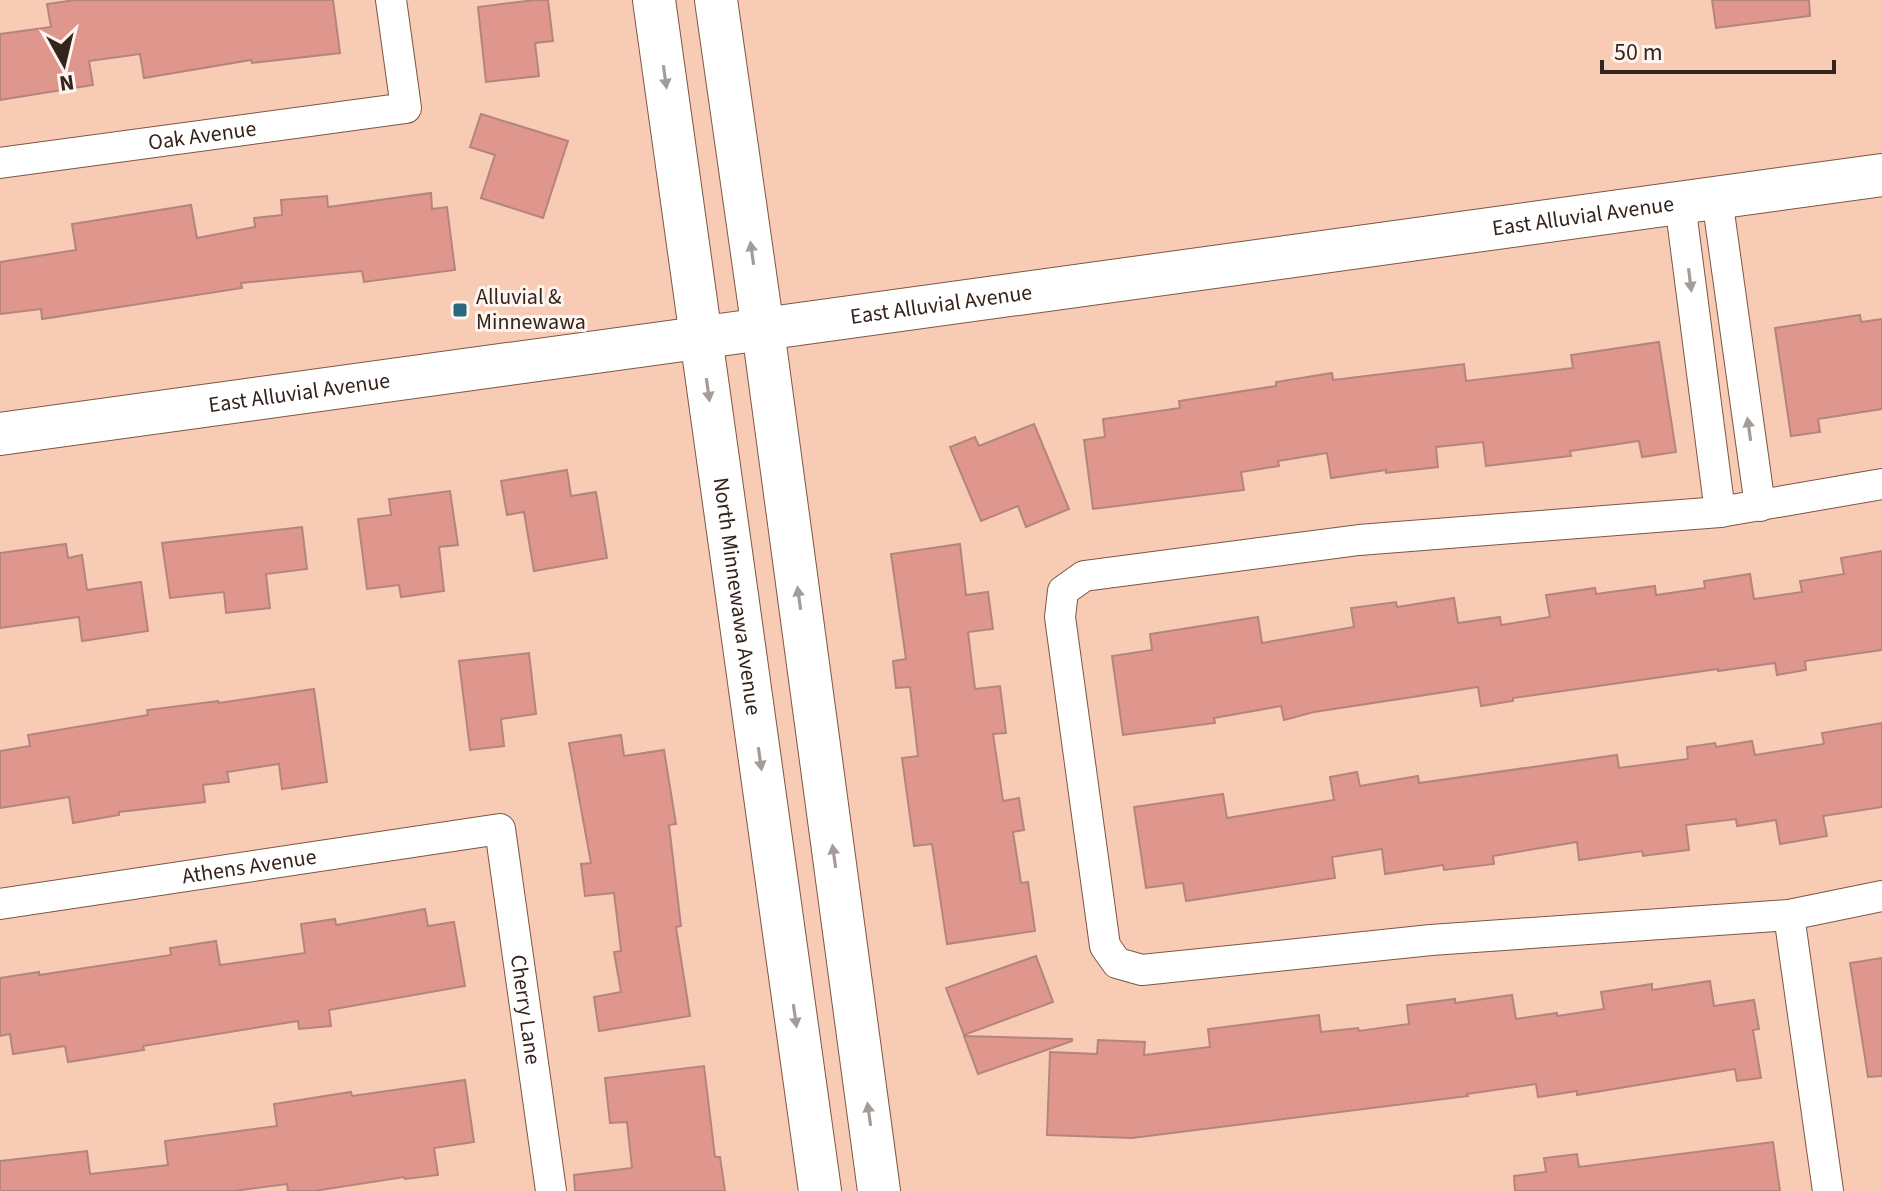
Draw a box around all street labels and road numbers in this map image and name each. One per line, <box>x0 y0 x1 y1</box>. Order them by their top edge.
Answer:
street label: Oak Avenue <box>146 112 258 159</box>
street label: East Alluvial Avenue <box>1490 188 1676 244</box>
street label: East Alluvial Avenue <box>848 276 1034 333</box>
street label: East Alluvial Avenue <box>206 364 392 421</box>
street label: North Minnewawa Avenue <box>705 475 770 717</box>
street label: Athens Avenue <box>180 841 319 892</box>
street label: Cherry Lane <box>502 953 549 1067</box>

